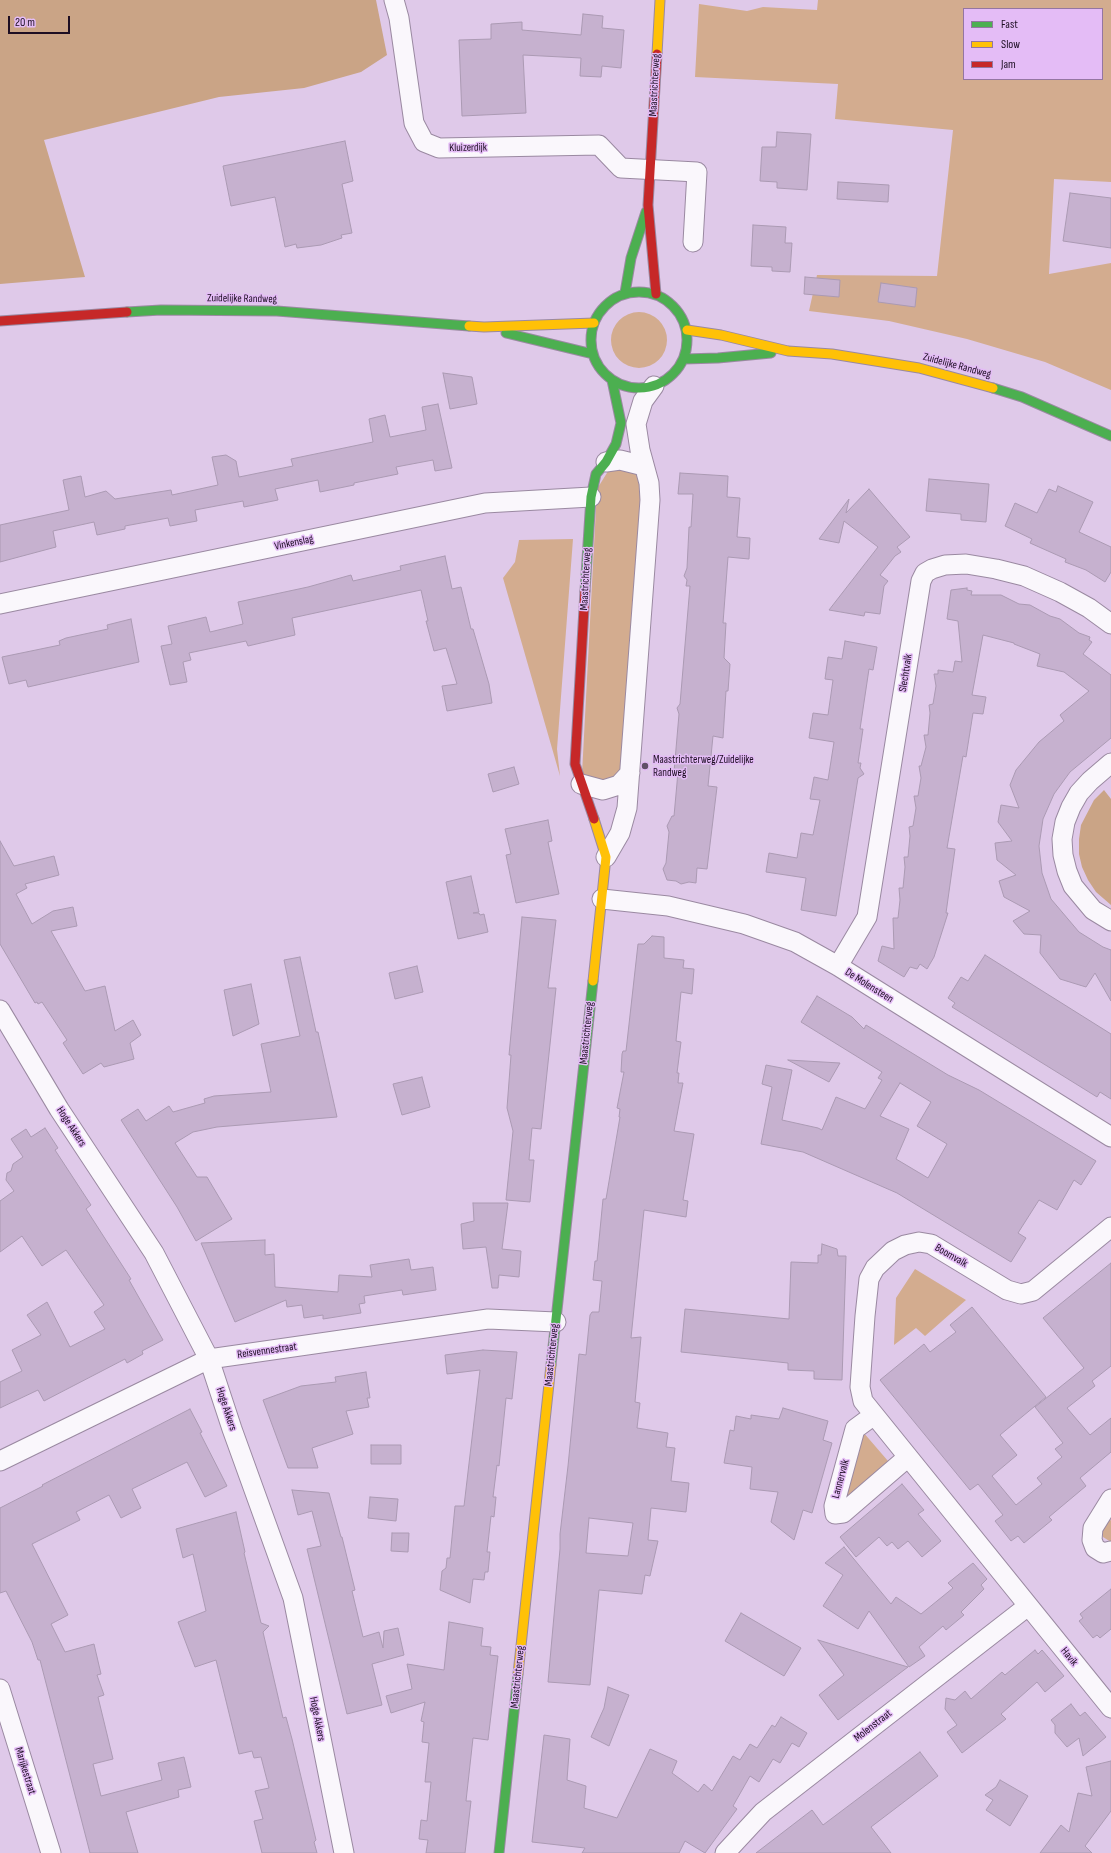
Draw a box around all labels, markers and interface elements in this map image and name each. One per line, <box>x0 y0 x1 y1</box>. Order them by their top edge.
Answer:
scale bar <box>10 8 72 34</box>
legend <box>963 8 1103 80</box>
text: 20 m <box>15 15 35 30</box>
text: Fast <box>1001 17 1018 32</box>
text: Slow <box>1001 37 1020 52</box>
street label: Maastrichterweg <box>647 53 663 117</box>
text: Jam <box>1001 57 1016 72</box>
street label: Kluizerdijk <box>449 141 487 155</box>
street label: Zuidelijke Randweg <box>207 292 277 306</box>
street label: Zuidelijke Randweg <box>921 351 993 381</box>
street label: Vinkenslag <box>273 532 315 554</box>
street label: Maastrichterweg <box>578 547 594 611</box>
street label: Slechtvalk <box>896 653 916 693</box>
place label: Maastrichterweg/Zuidelijke Randweg <box>653 753 754 779</box>
marker: Maastrichterweg/Zuidelijke Randweg <box>640 761 650 771</box>
street label: De Molensteen <box>842 966 896 1006</box>
street label: Maastrichterweg <box>577 1001 597 1065</box>
street label: Hoge Akkers <box>53 1105 89 1149</box>
street label: Boomvalk <box>932 1241 970 1271</box>
street label: Maastrichterweg <box>542 1323 562 1387</box>
street label: Reisvennestraat <box>236 1340 298 1362</box>
street label: Hoge Akkers <box>213 1386 239 1432</box>
street label: Lannervalk <box>829 1458 853 1500</box>
street label: Maastrichterweg <box>508 1645 528 1709</box>
street label: Havik <box>1057 1645 1081 1669</box>
street label: Hoge Akkers <box>306 1696 328 1742</box>
street label: Molenstraat <box>851 1707 895 1745</box>
street label: Marijkestraat <box>12 1746 38 1796</box>

